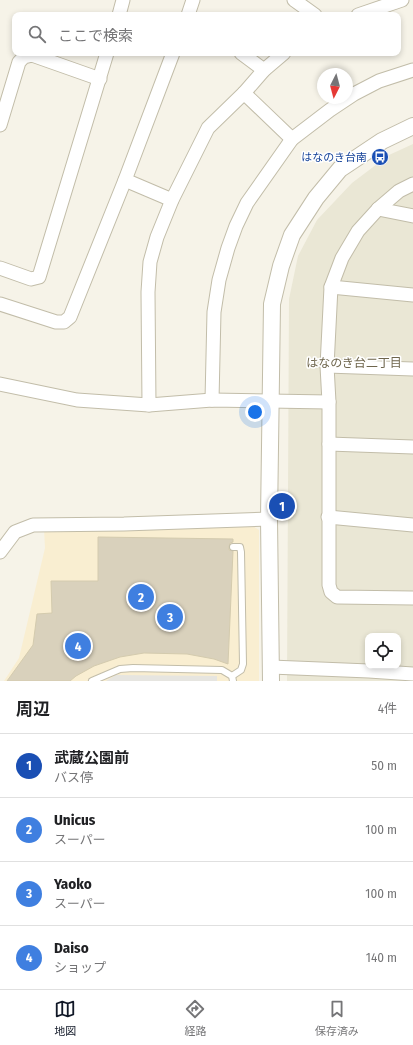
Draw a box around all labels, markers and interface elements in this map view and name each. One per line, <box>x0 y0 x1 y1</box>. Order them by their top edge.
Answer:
search box <box>12 12 401 56</box>
icon: search <box>26 23 48 45</box>
text: ここで検索 <box>58 27 133 45</box>
north arrow <box>317 68 353 104</box>
bus stop icon: はなのき台南 <box>370 147 390 167</box>
place label: はなのき台南 <box>301 151 367 164</box>
district label: はなのき台二丁目 <box>306 356 402 370</box>
your location <box>245 402 265 422</box>
pin: 1 <box>269 491 295 521</box>
pin: 2 <box>128 582 154 612</box>
pin: 3 <box>157 602 183 632</box>
pin: 4 <box>65 631 91 661</box>
map controls <box>365 633 401 669</box>
button: locate <box>365 633 401 669</box>
text: 周辺 <box>16 699 50 720</box>
text: 4件 <box>378 701 397 716</box>
text: 武蔵公園前 <box>54 749 129 767</box>
text: 1 <box>26 758 32 773</box>
text: 50 m <box>371 758 397 773</box>
text: バス停 <box>54 770 93 785</box>
text: Unicus <box>54 811 95 829</box>
text: 2 <box>26 822 32 837</box>
text: 100 m <box>365 822 397 837</box>
text: スーパー <box>54 832 106 847</box>
text: Yaoko <box>54 875 92 893</box>
text: 3 <box>26 886 32 901</box>
text: 100 m <box>365 886 397 901</box>
text: スーパー <box>54 896 106 911</box>
text: Daiso <box>54 939 89 957</box>
text: 4 <box>26 950 32 965</box>
text: 140 m <box>366 950 397 965</box>
text: ショップ <box>54 960 106 975</box>
tab: 地図 <box>54 998 76 1038</box>
tab: 経路 <box>184 998 206 1038</box>
tab: 保存済み <box>315 998 359 1038</box>

